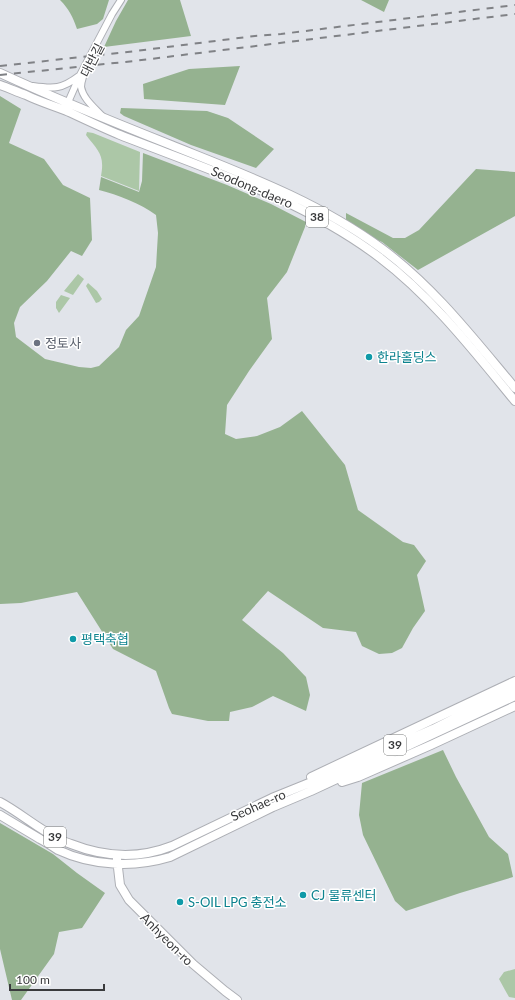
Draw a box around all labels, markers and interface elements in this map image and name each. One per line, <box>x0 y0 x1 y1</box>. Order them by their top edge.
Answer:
street label: 대반길 <box>77 40 107 80</box>
street label: Seodong-daero <box>209 163 295 211</box>
road number: 38 <box>306 207 328 227</box>
place label: 정토사 <box>45 335 81 351</box>
marker: 정토사 <box>32 338 42 348</box>
place label: 한라홀딩스 <box>377 349 437 365</box>
marker: 한라홀딩스 <box>364 352 374 362</box>
place label: 평택축협 <box>81 631 129 647</box>
marker: 평택축협 <box>68 634 78 644</box>
road number: 39 <box>384 735 406 755</box>
street label: Seohae-ro <box>228 786 288 824</box>
road number: 39 <box>44 827 66 847</box>
place label: CJ 물류센터 <box>311 887 376 903</box>
marker: CJ 물류센터 <box>298 890 308 900</box>
place label: S-OIL LPG 충전소 <box>188 894 287 910</box>
marker: S-OIL LPG 충전소 <box>175 897 185 907</box>
street label: Anhyeon-ro <box>137 909 197 969</box>
scale bar <box>10 966 104 992</box>
text: 100 m <box>16 972 50 987</box>

